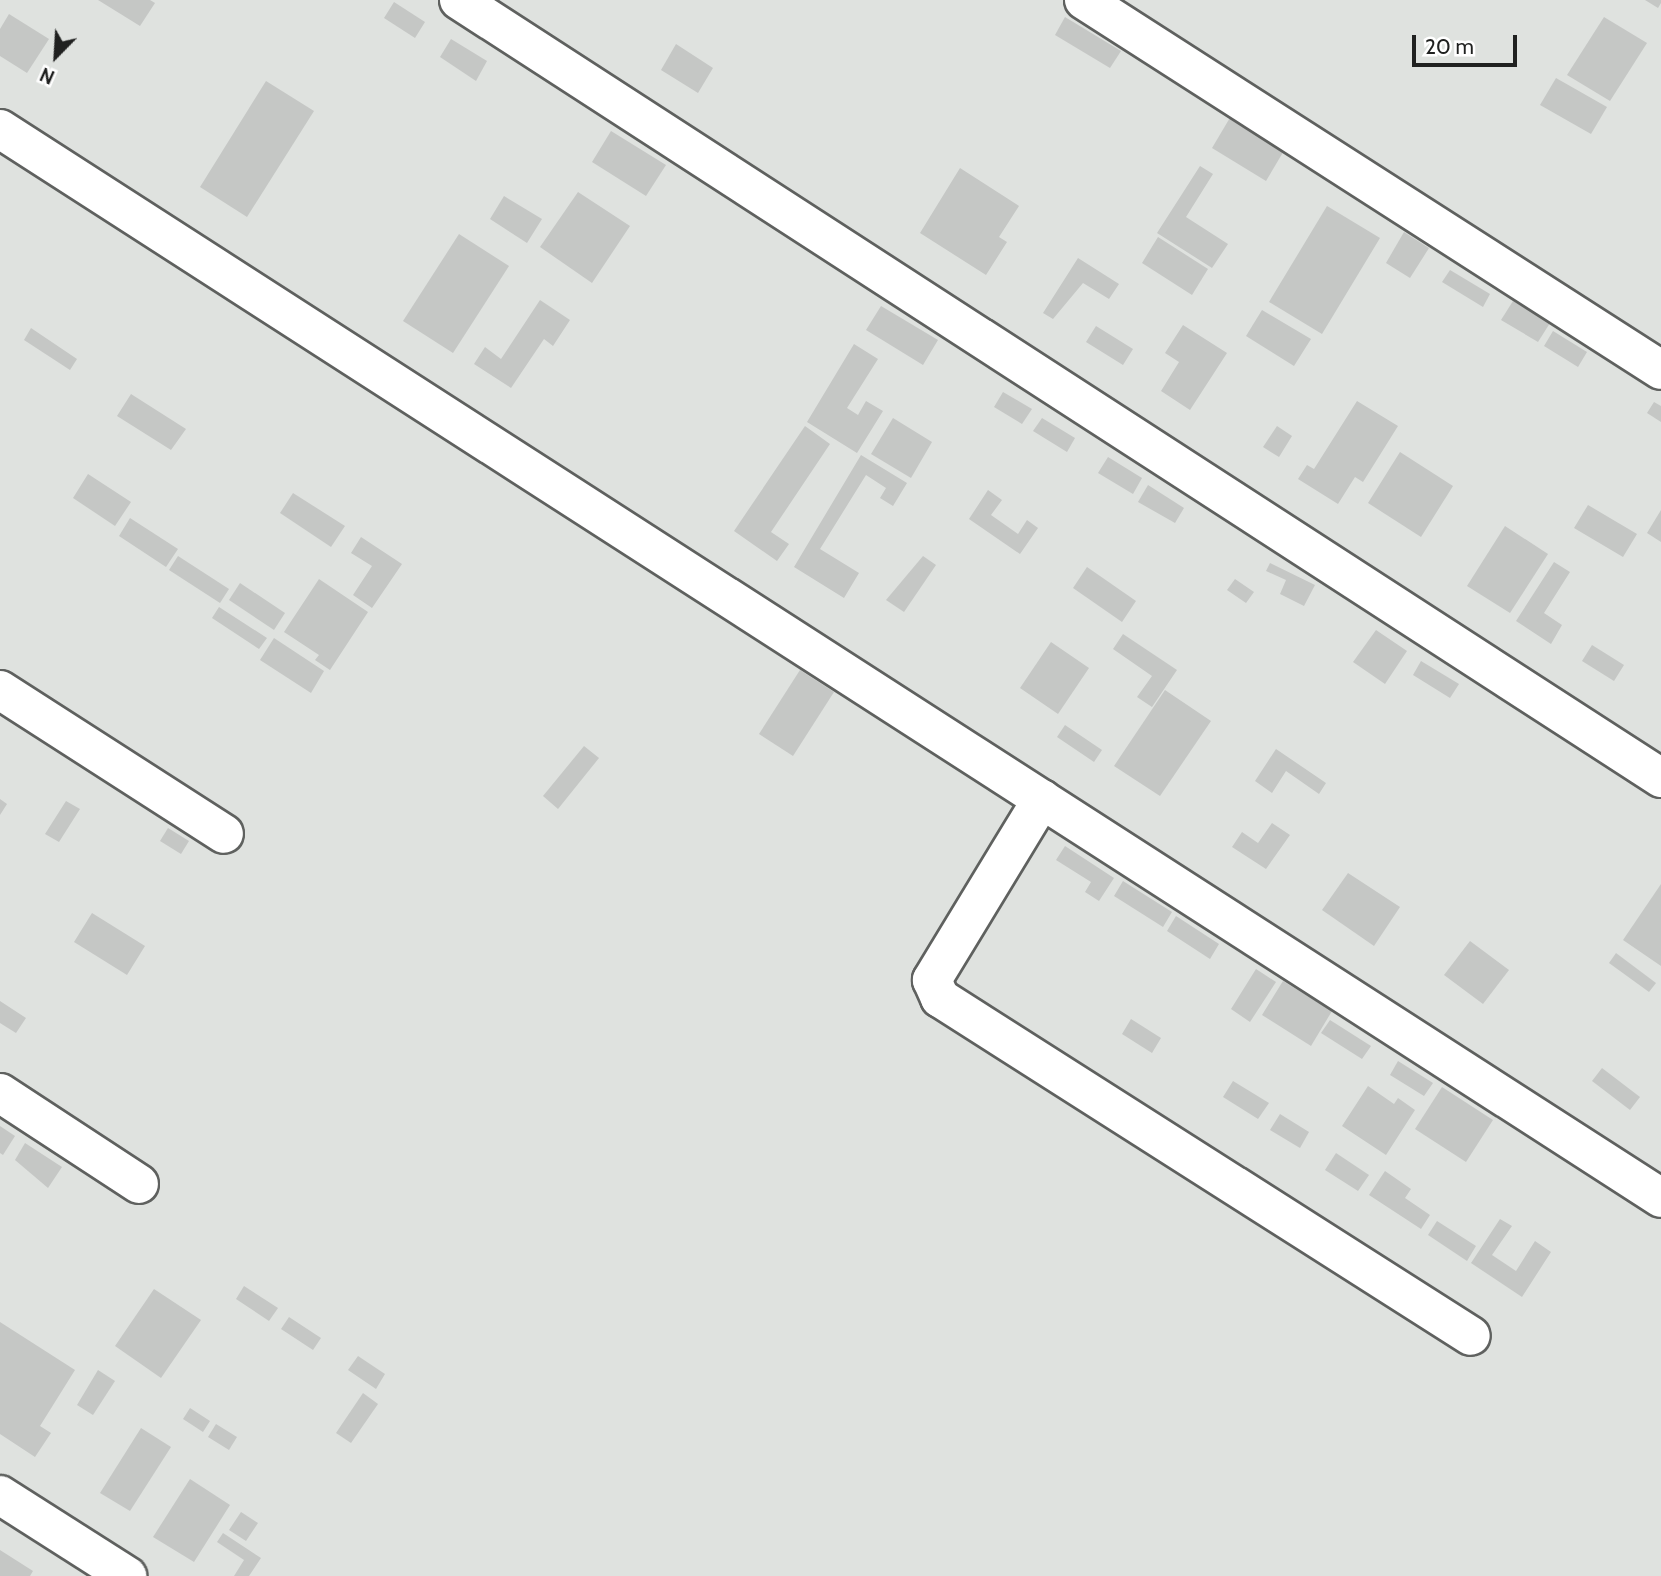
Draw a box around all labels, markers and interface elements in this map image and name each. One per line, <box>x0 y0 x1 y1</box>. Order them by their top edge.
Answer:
north arrow <box>21 21 91 91</box>
scale bar <box>1416 21 1521 65</box>
text: 20 m <box>1425 34 1474 59</box>
text: N <box>36 62 58 89</box>

